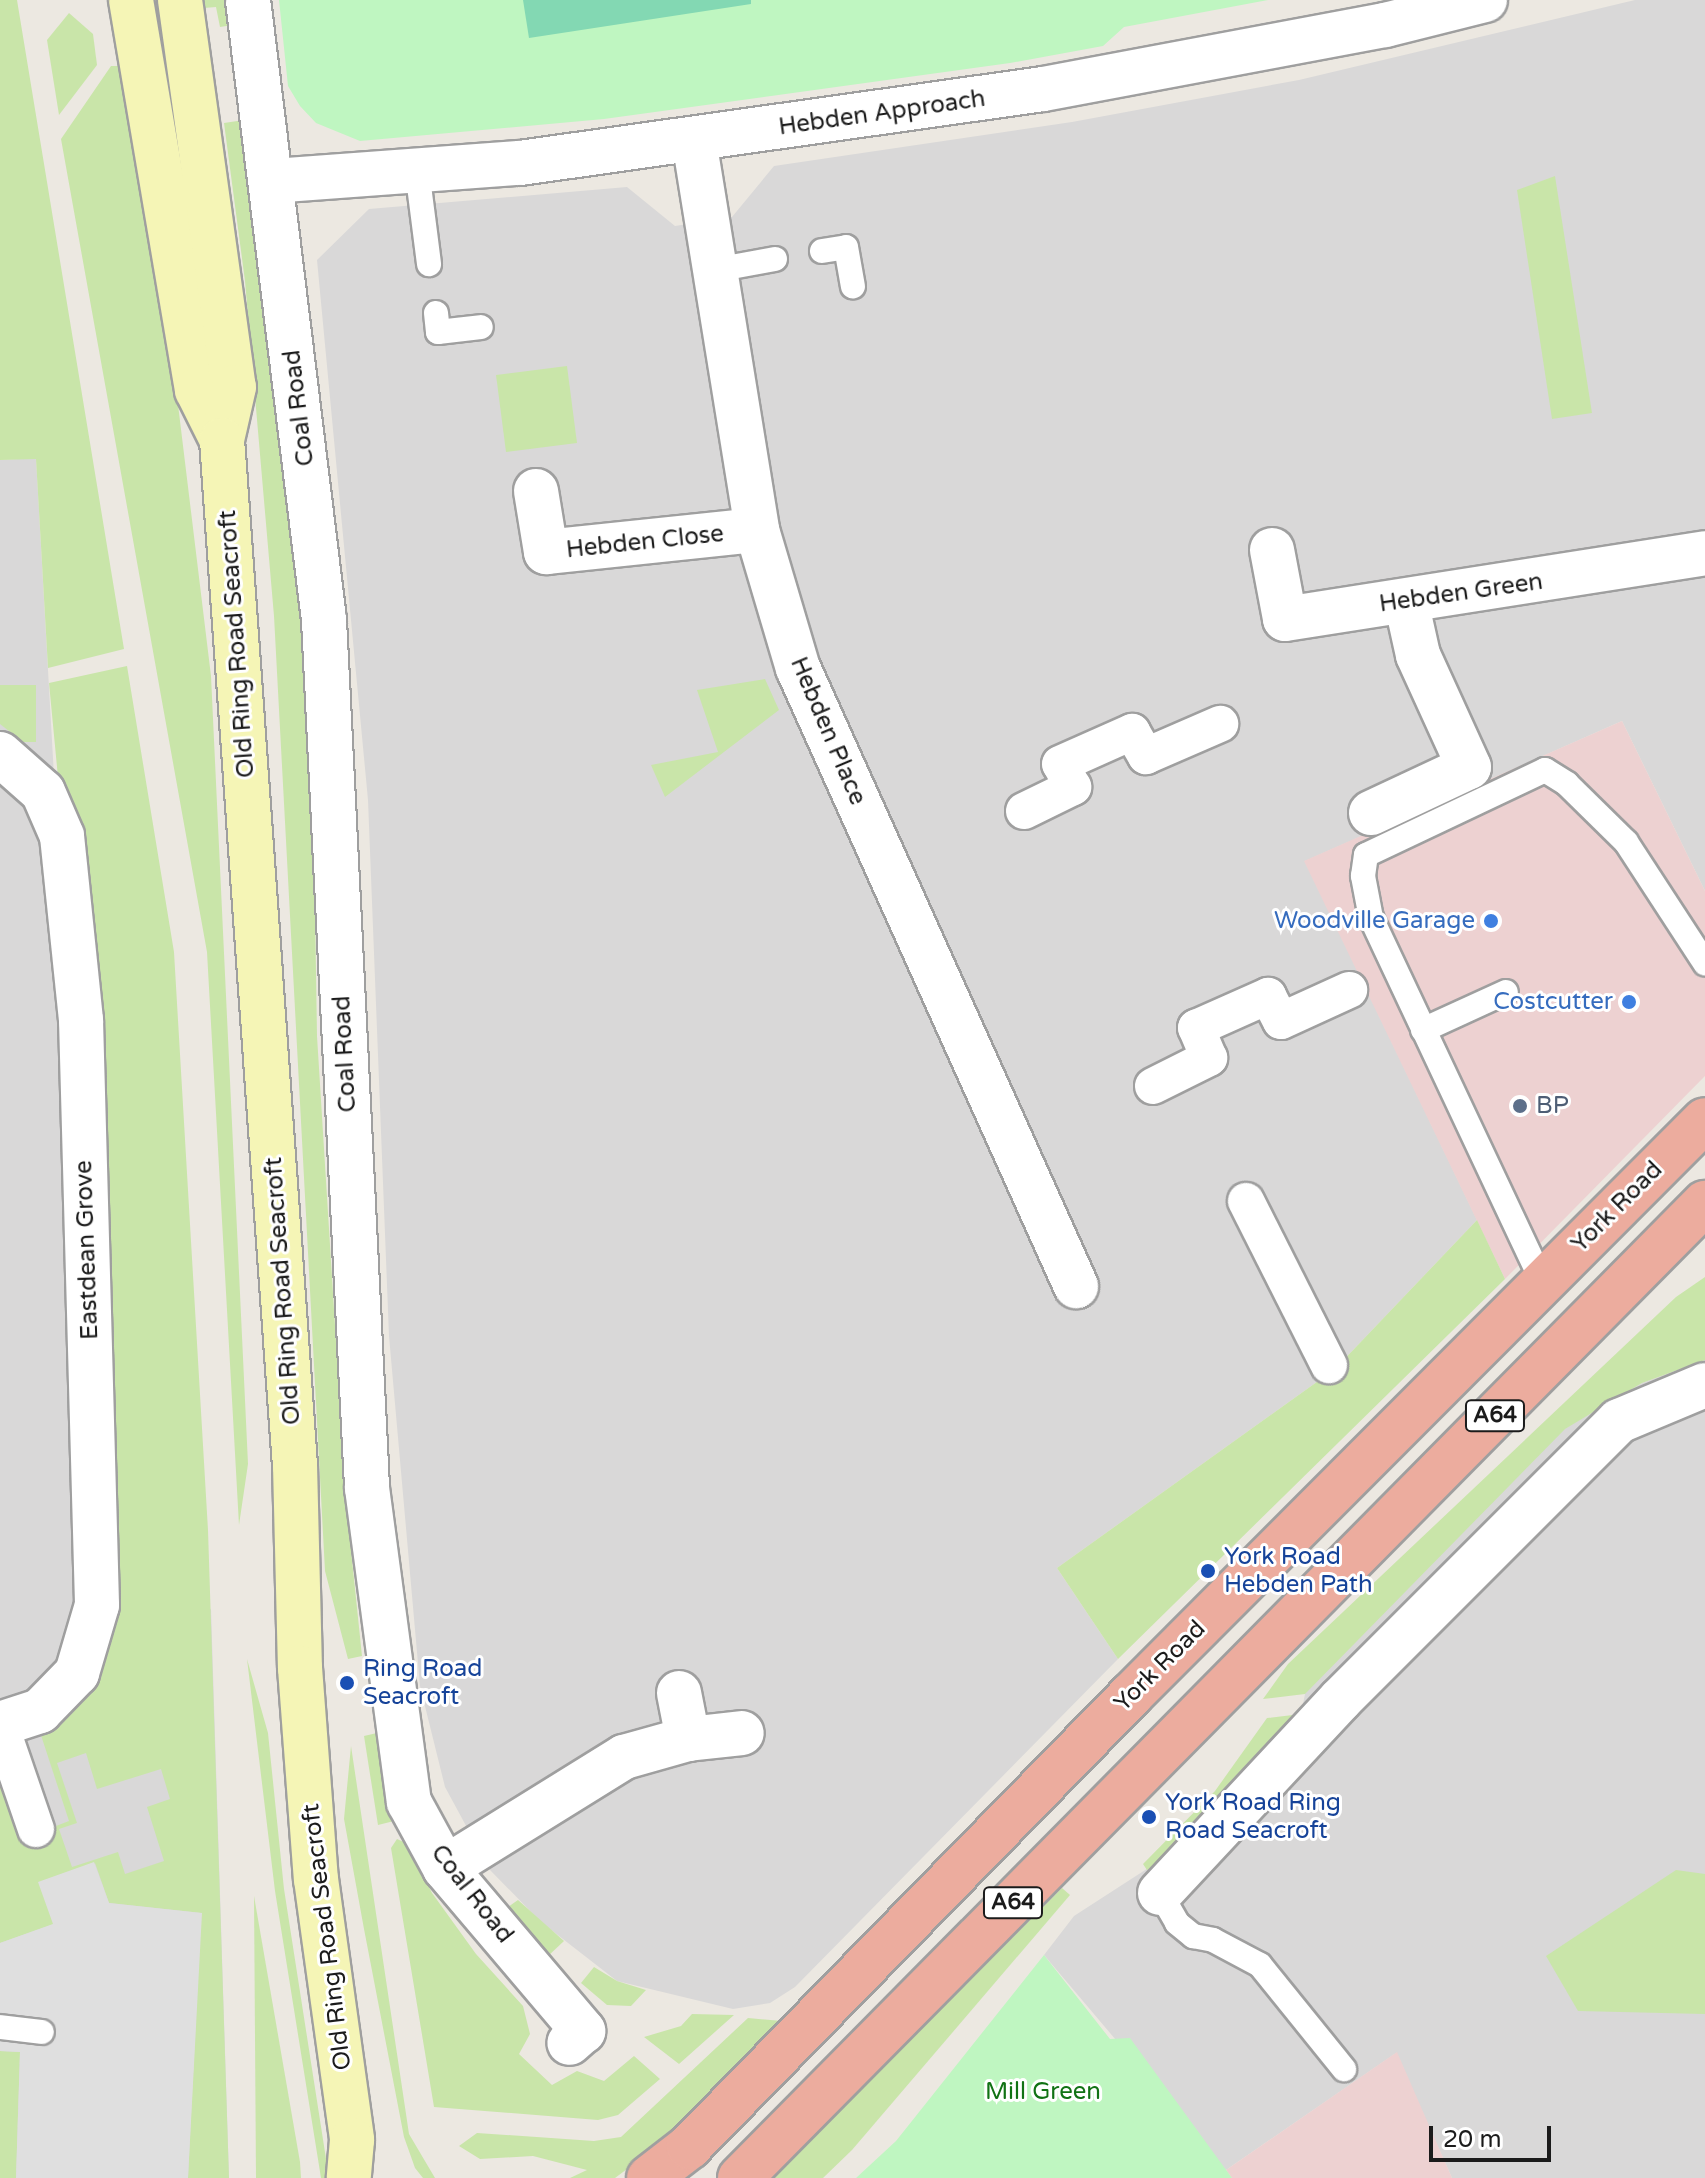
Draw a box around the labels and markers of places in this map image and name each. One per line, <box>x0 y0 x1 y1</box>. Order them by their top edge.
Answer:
place label: Woodville Garage <box>1274 907 1475 935</box>
marker: Woodville Garage <box>1482 912 1500 930</box>
place label: Costcutter <box>1493 988 1613 1016</box>
marker: Costcutter <box>1620 993 1638 1011</box>
place label: BP <box>1536 1092 1569 1120</box>
marker: BP <box>1511 1097 1529 1115</box>
place label: York Road Hebden Path <box>1224 1543 1373 1599</box>
marker: York Road Hebden Path <box>1199 1562 1217 1580</box>
place label: Ring Road Seacroft <box>363 1655 482 1711</box>
marker: Ring Road Seacroft <box>338 1674 356 1692</box>
place label: York Road Ring Road Seacroft <box>1165 1789 1341 1845</box>
marker: York Road Ring Road Seacroft <box>1140 1808 1158 1826</box>

